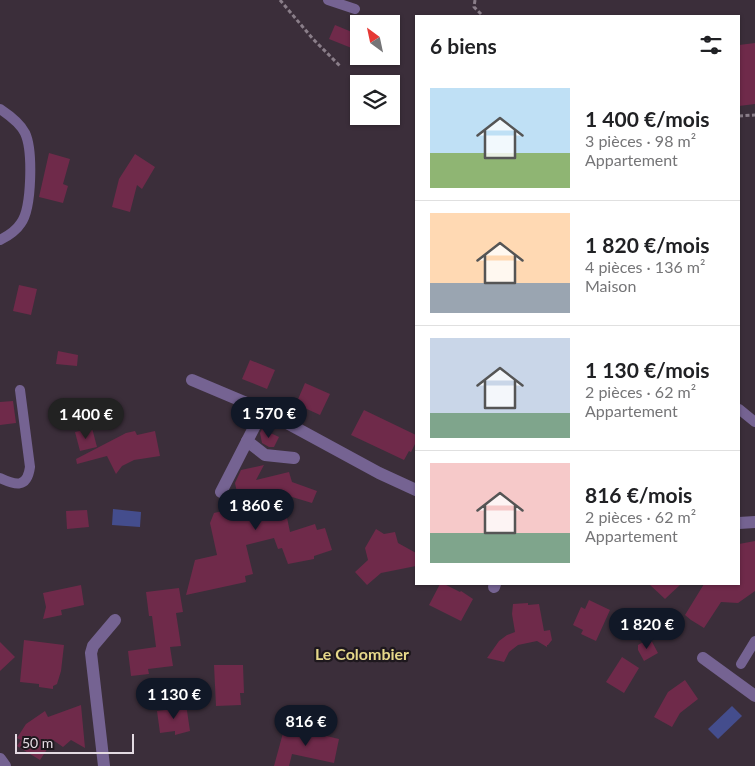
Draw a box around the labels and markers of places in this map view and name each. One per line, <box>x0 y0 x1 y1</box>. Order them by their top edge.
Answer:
pin: 1 570 € <box>223 396 315 439</box>
pin: 1 400 € <box>40 398 132 440</box>
pin: 1 860 € <box>210 488 302 531</box>
pin: 1 820 € <box>601 608 693 650</box>
pin: 1 130 € <box>128 678 220 720</box>
pin: 816 € <box>271 704 341 747</box>

